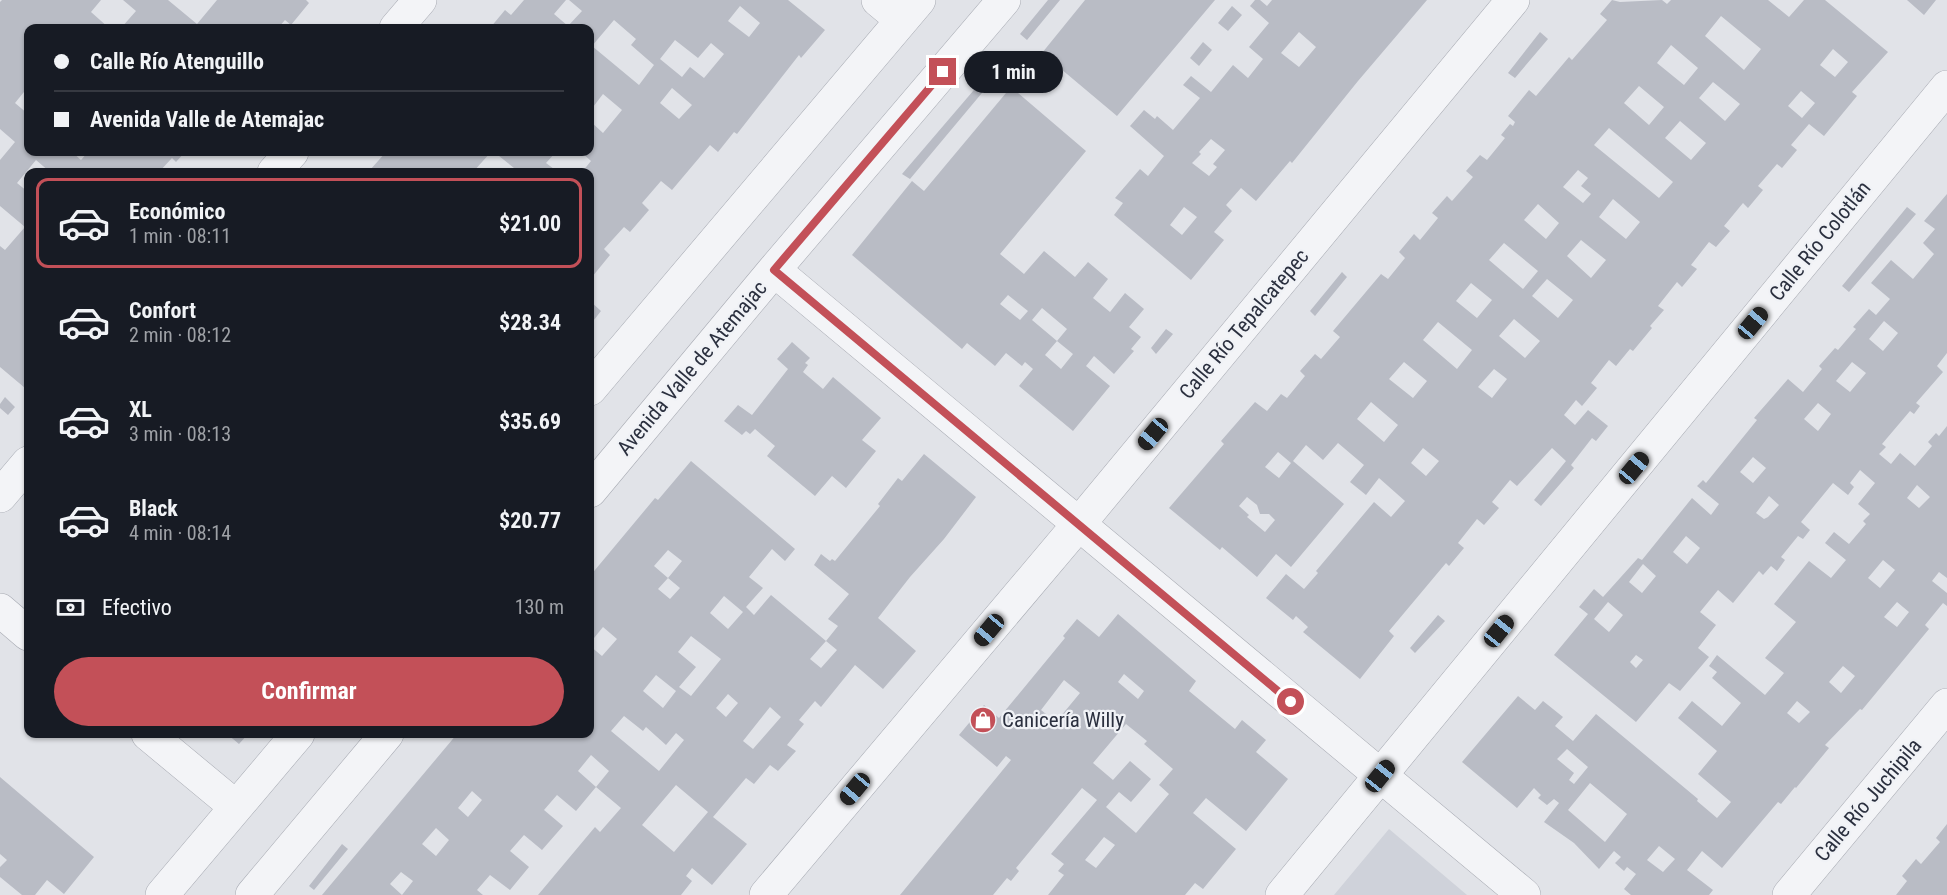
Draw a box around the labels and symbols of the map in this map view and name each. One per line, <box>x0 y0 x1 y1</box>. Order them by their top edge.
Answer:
callout: 1 min <box>964 51 1063 93</box>
route end <box>929 58 956 85</box>
street label: Calle Río Colotlán <box>1764 176 1876 306</box>
street label: Calle Río Tepalcatepec <box>1174 244 1314 404</box>
street label: Avenida Valle de Atemajac <box>612 276 772 460</box>
car <box>1735 303 1771 343</box>
car <box>1135 414 1171 454</box>
car <box>1616 448 1652 488</box>
car <box>971 610 1007 650</box>
car <box>1481 611 1517 651</box>
route start <box>1277 688 1304 715</box>
shop icon: Canicería Willy <box>968 705 998 735</box>
place label: Canicería Willy <box>1002 708 1124 732</box>
street label: Calle Río Juchipila <box>1810 734 1926 866</box>
car <box>1362 756 1398 796</box>
car <box>837 769 873 809</box>

